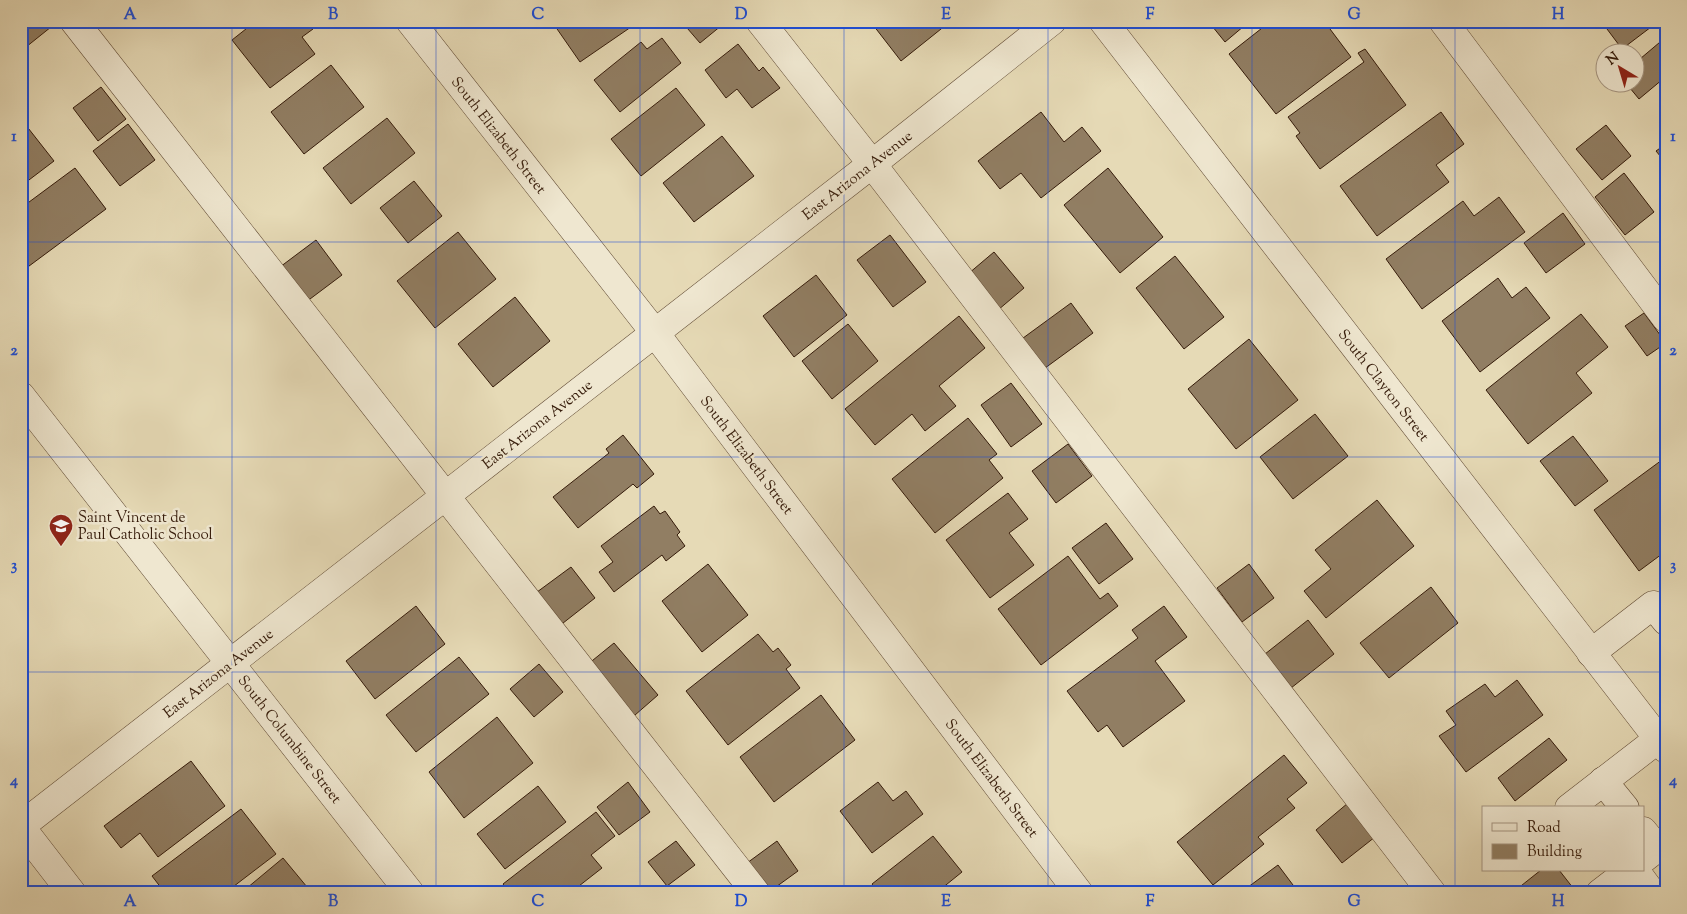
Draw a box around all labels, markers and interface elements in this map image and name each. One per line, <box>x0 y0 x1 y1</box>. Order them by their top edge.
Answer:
text: A <box>124 4 137 27</box>
text: B <box>328 4 338 27</box>
text: C <box>532 4 545 27</box>
text: D <box>735 4 748 27</box>
text: E <box>941 4 951 27</box>
text: F <box>1146 4 1155 27</box>
text: G <box>1347 4 1361 27</box>
text: H <box>1552 4 1565 27</box>
north arrow <box>1594 42 1644 92</box>
text: N <box>1603 48 1624 71</box>
street label: South Elizabeth Street <box>445 73 550 199</box>
text: 1 <box>11 126 17 149</box>
street label: East Arizona Avenue <box>798 126 918 226</box>
text: 1 <box>1670 126 1676 149</box>
street label: South Clayton Street <box>1332 325 1433 447</box>
text: 2 <box>10 340 18 363</box>
text: 2 <box>1669 340 1677 363</box>
street label: East Arizona Avenue <box>478 375 598 475</box>
street label: South Elizabeth Street <box>694 392 797 520</box>
place label: Saint Vincent de Paul Catholic School <box>78 508 213 546</box>
school or university icon: Saint Vincent de Paul Catholic School <box>48 513 74 547</box>
text: 3 <box>11 555 18 578</box>
text: 3 <box>1670 555 1677 578</box>
street label: East Arizona Avenue <box>159 624 279 724</box>
street label: South Columbine Street <box>232 671 346 809</box>
street label: South Elizabeth Street <box>939 715 1042 843</box>
text: 4 <box>9 770 18 793</box>
text: 4 <box>1668 770 1677 793</box>
legend <box>1482 806 1644 872</box>
text: Road <box>1527 818 1561 839</box>
text: Building <box>1527 842 1582 863</box>
text: A <box>124 891 137 914</box>
text: B <box>328 891 338 914</box>
text: C <box>532 891 545 914</box>
text: D <box>735 891 748 914</box>
text: E <box>941 891 951 914</box>
text: F <box>1146 891 1155 914</box>
text: G <box>1347 891 1361 914</box>
text: H <box>1552 891 1565 914</box>

